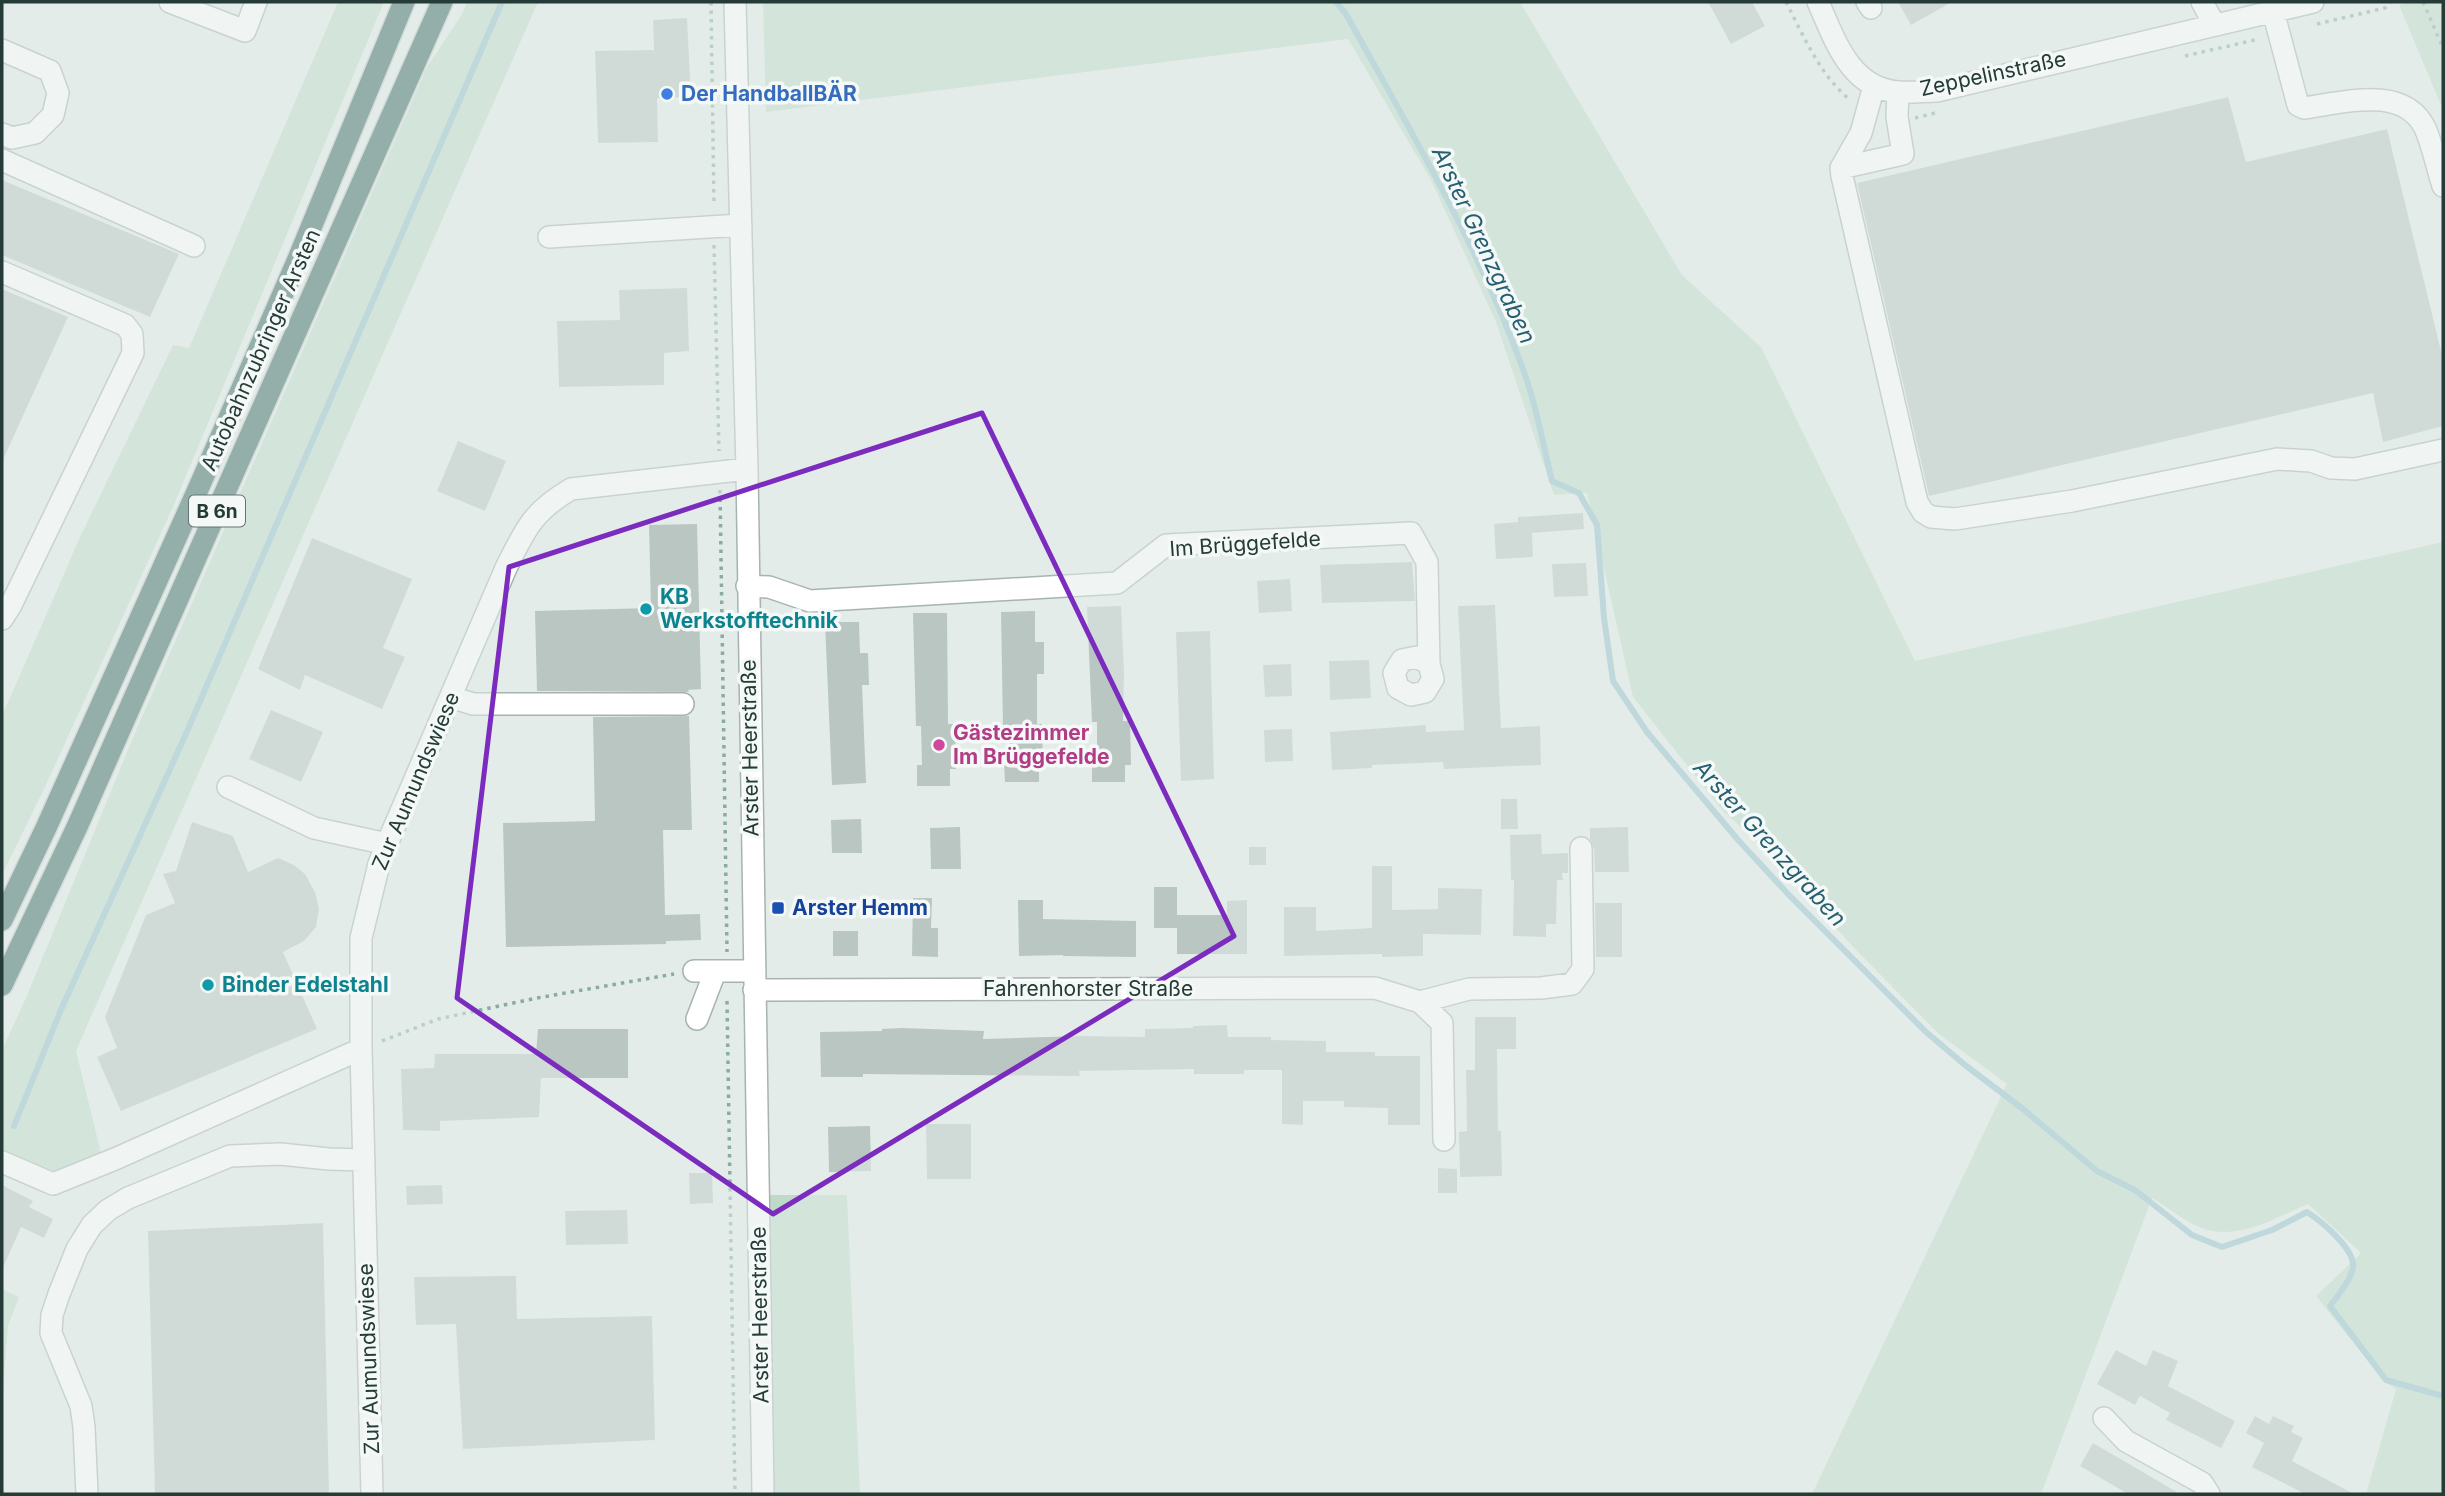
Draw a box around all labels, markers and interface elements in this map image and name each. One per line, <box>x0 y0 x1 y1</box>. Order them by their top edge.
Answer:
street label: Zeppelinstraße <box>1918 46 2068 101</box>
place label: Der HandballBÄR <box>681 80 857 106</box>
marker: Der HandballBÄR <box>659 86 675 102</box>
water label: Arster Grenzgraben <box>1426 141 1542 348</box>
street label: Autobahnzubringer Arsten <box>196 225 325 475</box>
road number: B 6n <box>189 496 245 526</box>
street label: Im Brüggefelde <box>1168 526 1321 561</box>
place label: KB Werkstofftechnik <box>660 584 839 633</box>
marker: KB Werkstofftechnik <box>638 601 654 617</box>
street label: Arster Heerstraße <box>735 659 764 837</box>
street label: Zur Aumundswiese <box>367 688 464 874</box>
place label: Gästezimmer Im Brüggefelde <box>953 720 1109 769</box>
marker: Gästezimmer Im Brüggefelde <box>931 737 947 753</box>
water label: Arster Grenzgraben <box>1687 753 1852 932</box>
place label: Arster Hemm <box>792 895 928 920</box>
marker: Arster Hemm <box>770 900 786 916</box>
place label: Binder Edelstahl <box>222 972 389 997</box>
street label: Fahrenhorster Straße <box>983 976 1193 1001</box>
marker: Binder Edelstahl <box>200 977 216 993</box>
street label: Arster Heerstraße <box>745 1226 774 1404</box>
street label: Zur Aumundswiese <box>353 1263 384 1455</box>

